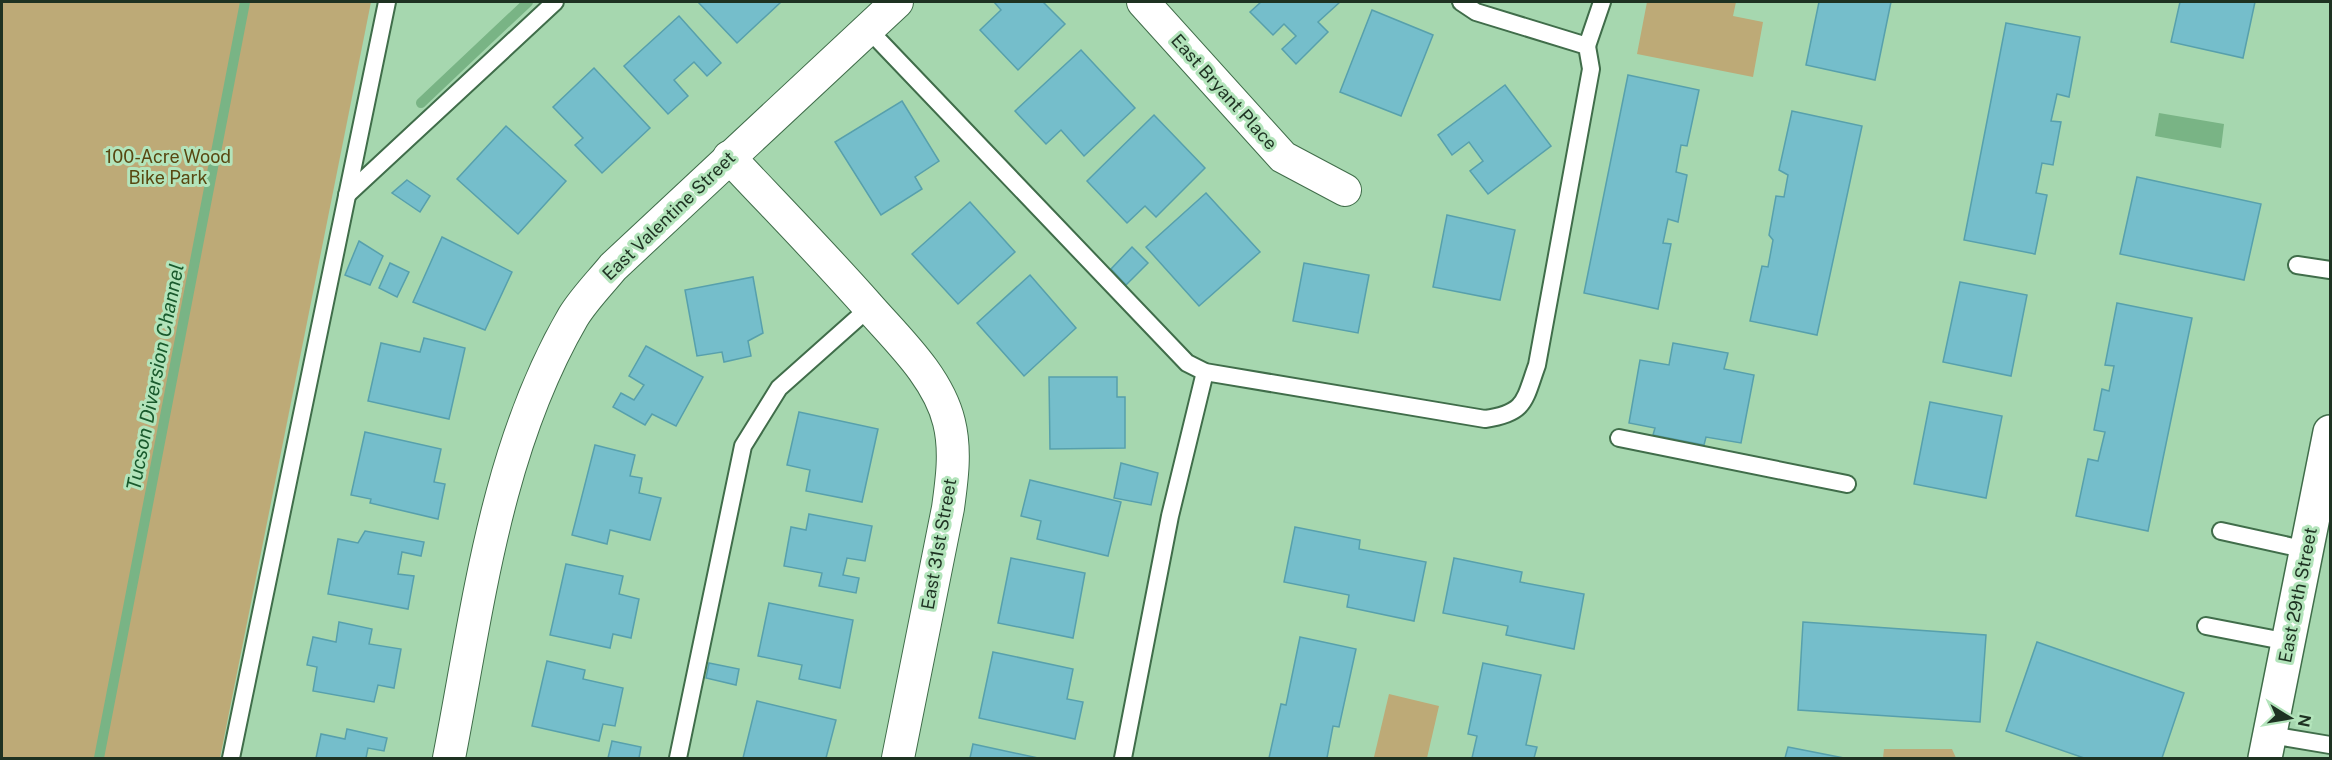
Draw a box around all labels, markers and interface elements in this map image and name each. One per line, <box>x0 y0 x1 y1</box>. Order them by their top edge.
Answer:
street label: East Bryant Place <box>1167 30 1282 154</box>
park label: 100-Acre Wood Bike Park <box>105 146 231 188</box>
street label: East Valentine Street <box>598 147 739 284</box>
water label: Tucson Diversion Channel <box>121 262 189 492</box>
street label: East 31st Street <box>917 477 960 611</box>
street label: East 29th Street <box>2274 525 2321 664</box>
north arrow <box>2260 688 2320 748</box>
text: N <box>2294 713 2315 729</box>

